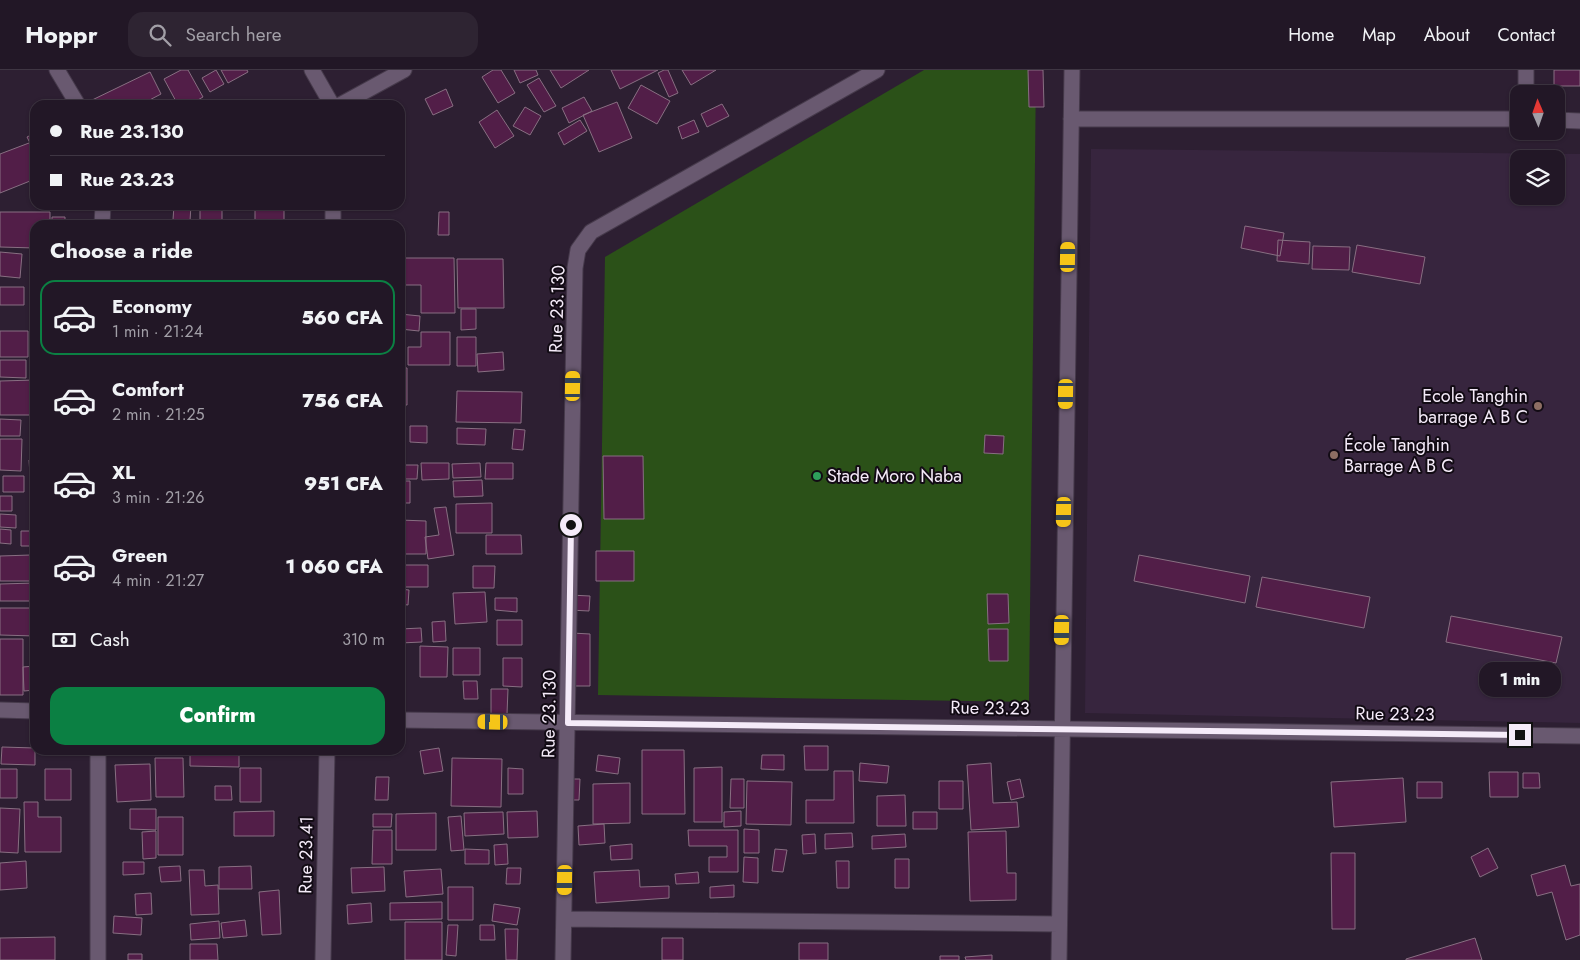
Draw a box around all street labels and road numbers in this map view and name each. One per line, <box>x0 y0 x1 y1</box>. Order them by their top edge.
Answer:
street label: Rue 23.130 <box>542 264 572 353</box>
street label: Rue 23.130 <box>535 670 563 758</box>
street label: Rue 23.23 <box>950 694 1030 722</box>
street label: Rue 23.23 <box>1355 700 1435 728</box>
street label: Rue 23.41 <box>292 816 320 894</box>

